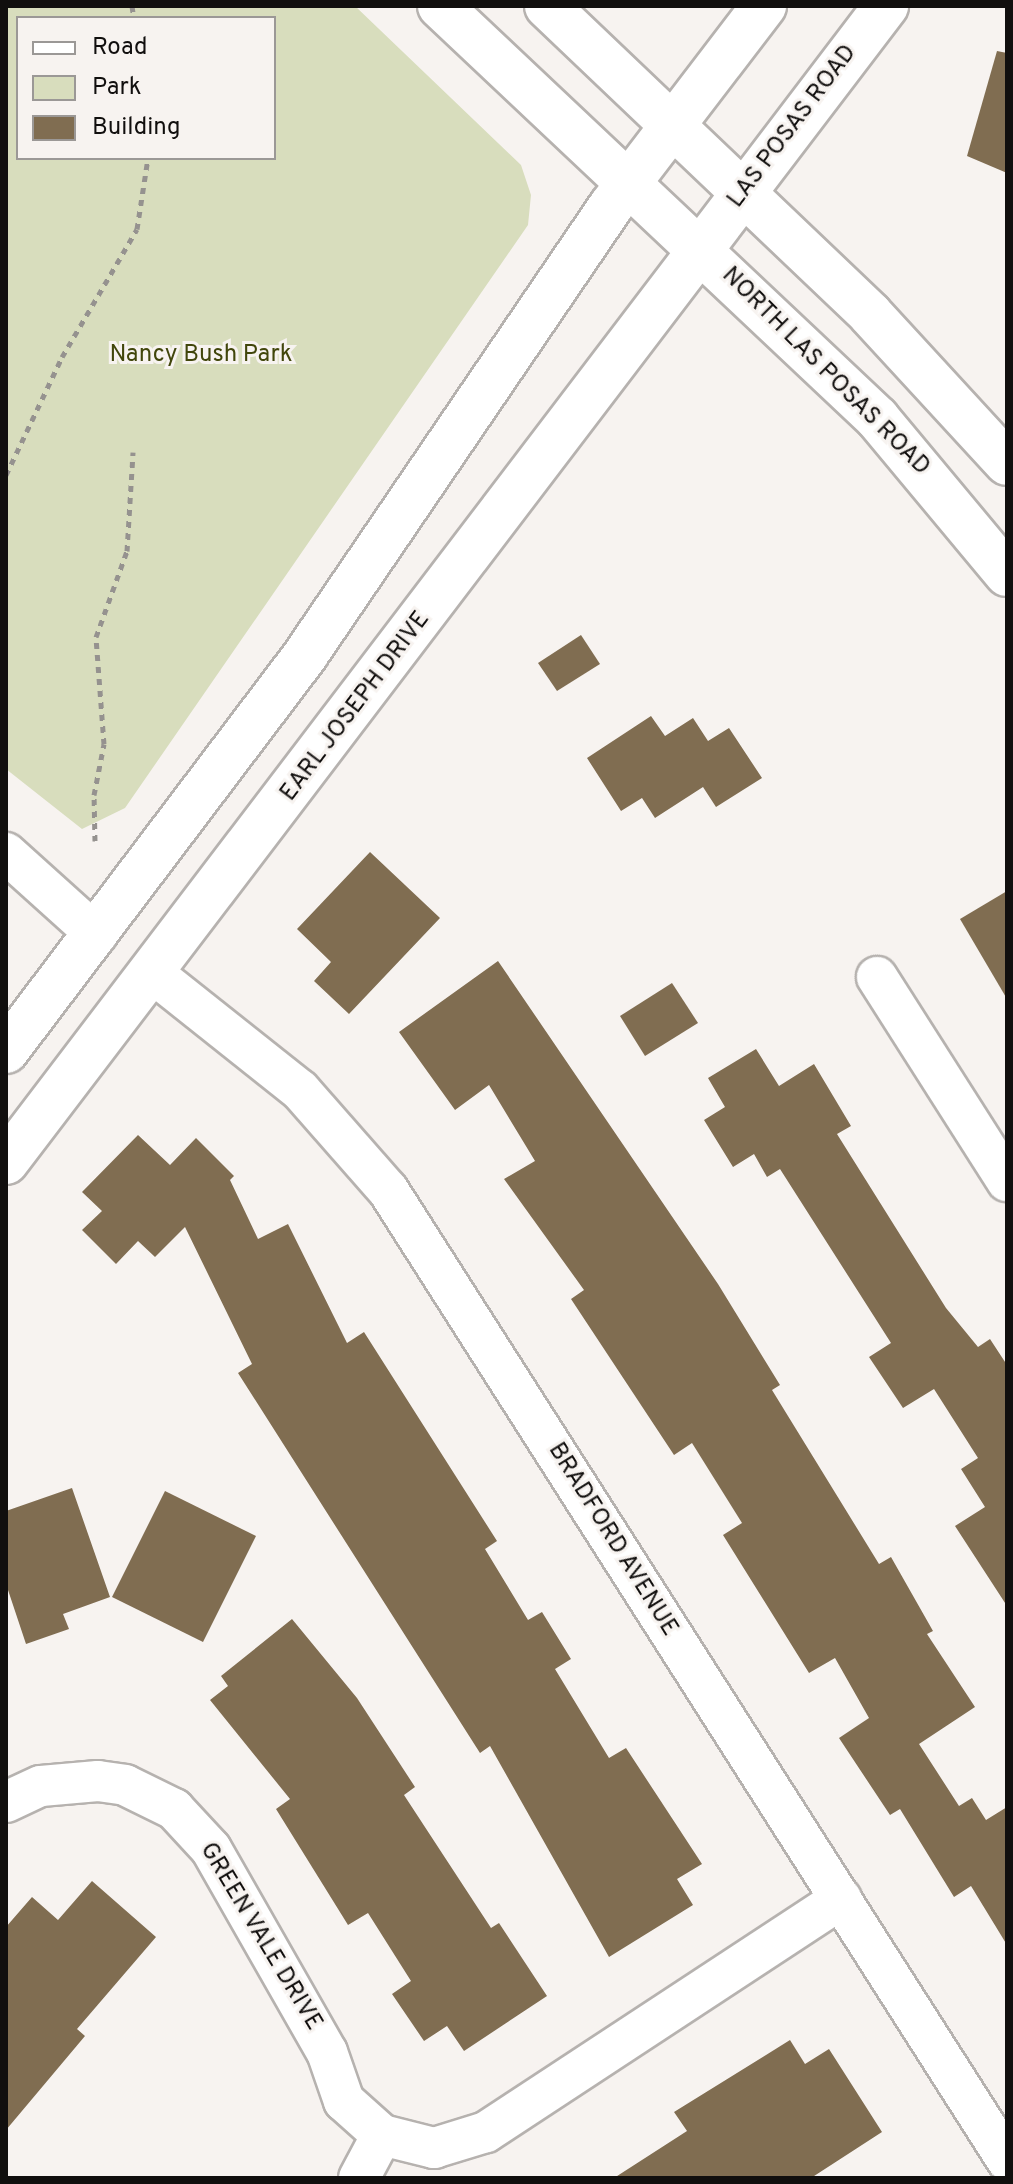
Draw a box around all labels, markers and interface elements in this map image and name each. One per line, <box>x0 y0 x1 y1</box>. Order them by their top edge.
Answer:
legend <box>16 16 276 160</box>
text: Road <box>92 33 148 63</box>
street label: LAS POSAS ROAD <box>722 40 864 214</box>
text: Park <box>92 73 142 103</box>
text: Building <box>92 113 181 143</box>
street label: NORTH LAS POSAS ROAD <box>715 262 935 482</box>
park label: Nancy Bush Park <box>110 342 292 370</box>
street label: EARL JOSEPH DRIVE <box>275 606 437 808</box>
street label: BRADFORD AVENUE <box>541 1438 683 1642</box>
street label: GREEN VALE DRIVE <box>192 1838 328 2036</box>

